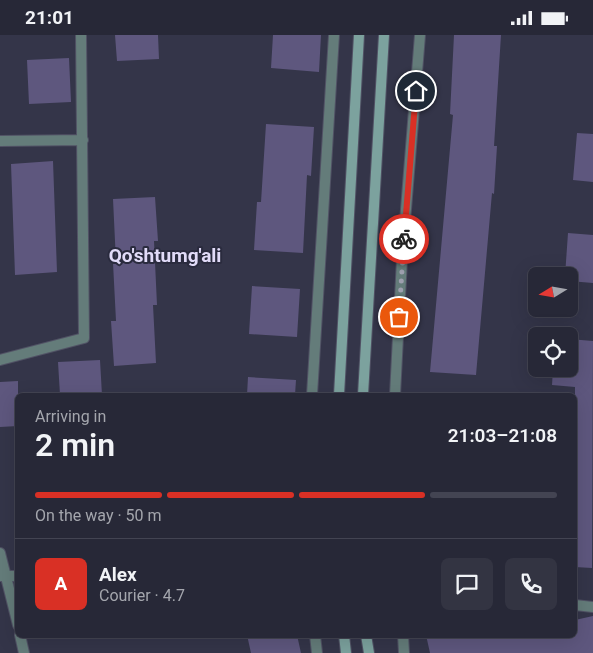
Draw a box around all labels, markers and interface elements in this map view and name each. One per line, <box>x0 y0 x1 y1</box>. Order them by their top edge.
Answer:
text: 21:01 <box>25 6 74 29</box>
pin <box>395 70 437 112</box>
icon: home <box>402 77 430 105</box>
courier <box>379 214 429 264</box>
icon: bike <box>390 225 418 253</box>
district label: Qo'shtumg'ali <box>109 244 221 267</box>
north arrow <box>528 267 578 317</box>
map controls <box>528 267 578 377</box>
pin <box>378 296 420 338</box>
icon: bag <box>385 303 413 331</box>
button: locate <box>528 327 578 377</box>
text: Arriving in <box>35 407 106 426</box>
text: 21:03–21:08 <box>448 424 557 447</box>
text: 2 min <box>35 426 115 464</box>
text: On the way · 50 m <box>35 506 162 525</box>
button: chat <box>441 558 493 610</box>
button: phone <box>505 558 557 610</box>
text: Alex <box>99 563 137 586</box>
text: A <box>55 572 67 595</box>
text: Courier · 4.7 <box>99 586 185 605</box>

